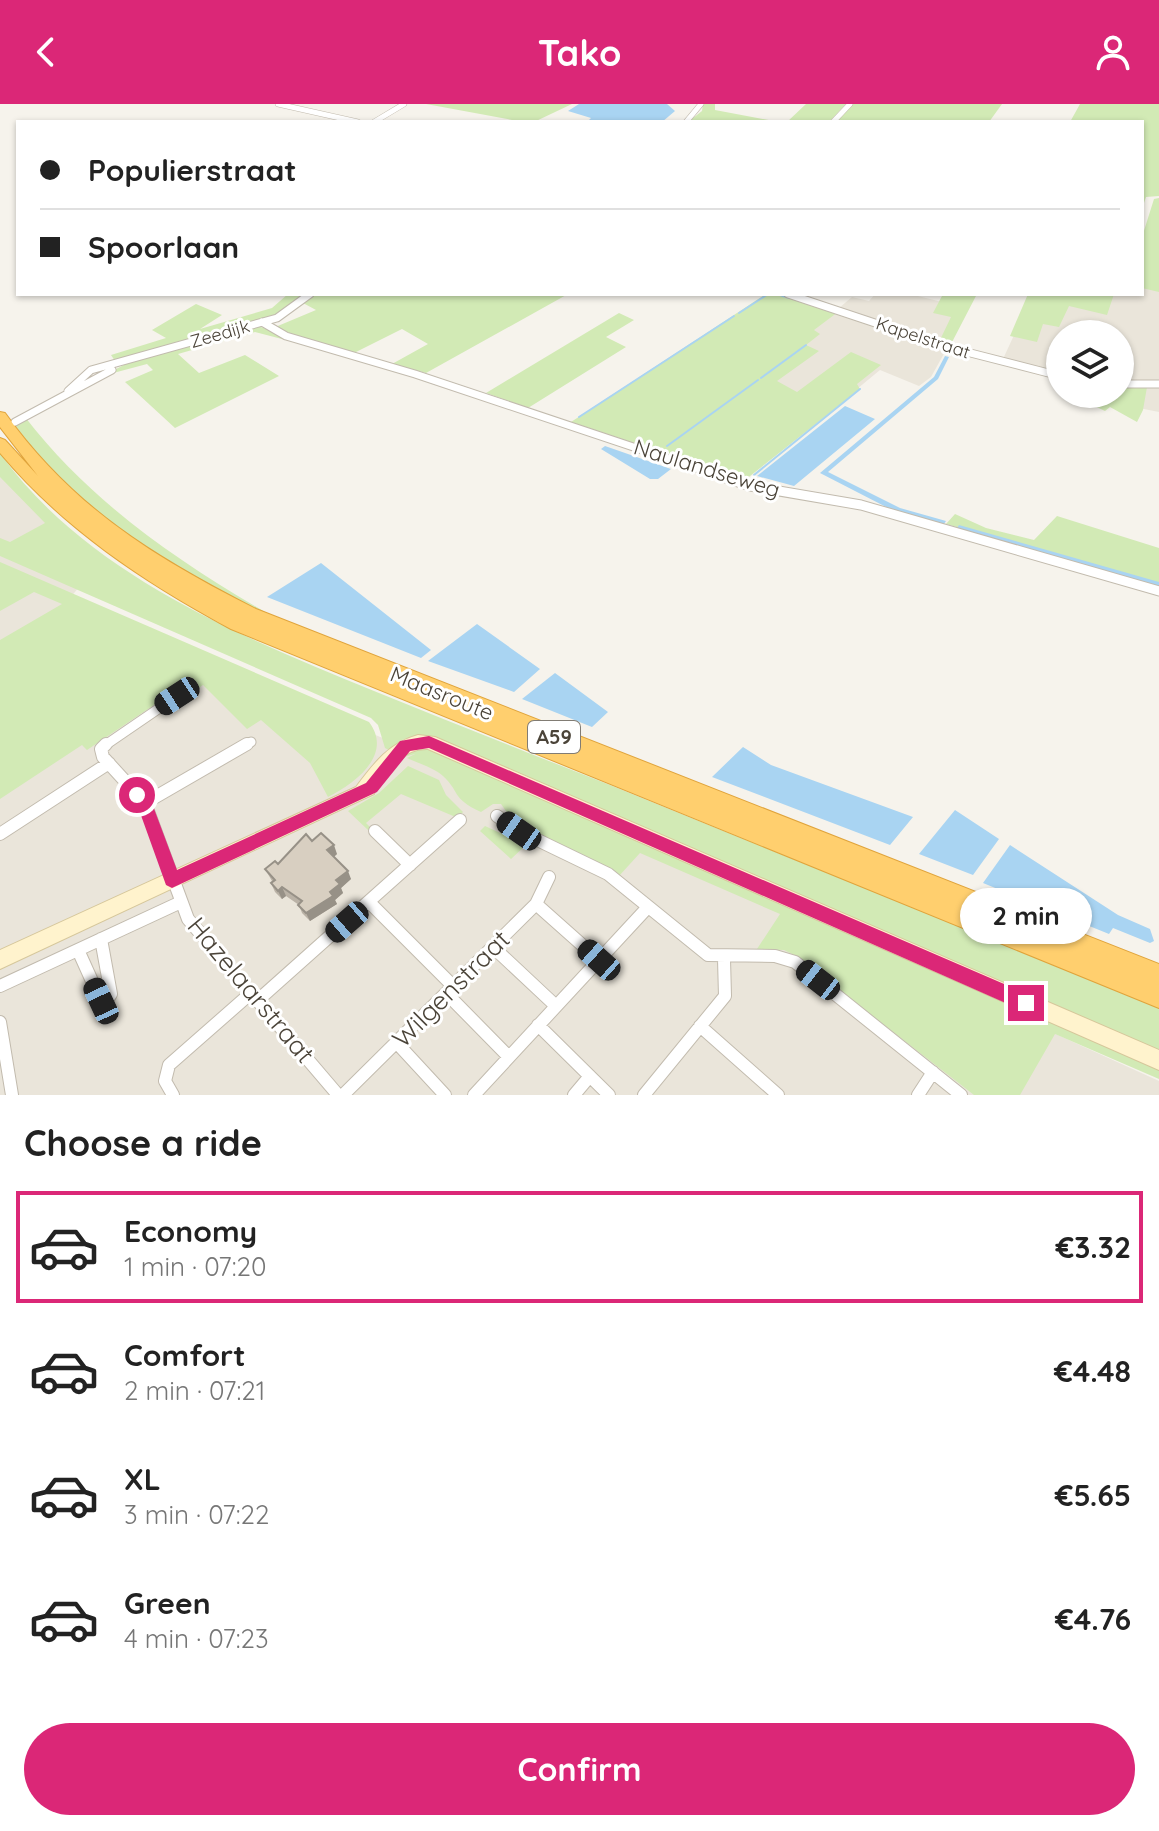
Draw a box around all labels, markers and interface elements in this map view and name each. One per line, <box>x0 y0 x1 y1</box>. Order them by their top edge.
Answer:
icon: back <box>24 30 68 74</box>
text: Tako <box>538 30 621 75</box>
icon: person <box>1091 30 1135 74</box>
text: Populierstraat <box>88 151 297 189</box>
text: Spoorlaan <box>88 228 239 266</box>
street label: Kapelstraat <box>873 312 973 364</box>
street label: Zeedijk <box>187 314 252 353</box>
map controls <box>1046 320 1134 408</box>
button: layers <box>1046 320 1134 408</box>
street label: Naulandseweg <box>630 432 784 504</box>
street label: Maasroute <box>386 660 498 726</box>
car <box>150 673 204 719</box>
road number: A59 <box>528 721 580 753</box>
route start <box>119 777 155 813</box>
car <box>492 807 546 855</box>
callout: 2 min <box>960 887 1092 943</box>
car <box>321 897 373 947</box>
text: 2 min <box>992 899 1060 932</box>
street label: Hazelaarstraat <box>181 910 322 1069</box>
street label: Wilgenstraat <box>385 923 516 1054</box>
car <box>573 935 625 985</box>
car <box>792 956 844 1004</box>
car <box>80 974 122 1028</box>
route end <box>1008 985 1044 1021</box>
text: Choose a ride <box>24 1120 262 1165</box>
icon: car <box>28 1211 100 1283</box>
text: Economy <box>124 1212 257 1250</box>
text: €3.32 <box>1055 1228 1131 1266</box>
text: 1 min · 07:20 <box>124 1250 266 1283</box>
icon: car <box>28 1335 100 1407</box>
text: Comfort <box>124 1336 245 1374</box>
text: €4.48 <box>1054 1352 1131 1390</box>
text: 2 min · 07:21 <box>124 1374 265 1407</box>
icon: car <box>28 1459 100 1531</box>
text: XL <box>124 1460 161 1498</box>
text: €5.65 <box>1055 1476 1131 1514</box>
text: 3 min · 07:22 <box>124 1498 269 1531</box>
icon: car <box>28 1583 100 1655</box>
text: Green <box>124 1584 211 1622</box>
text: €4.76 <box>1055 1600 1131 1638</box>
text: 4 min · 07:23 <box>124 1622 269 1655</box>
button: Confirm <box>24 1723 1135 1815</box>

